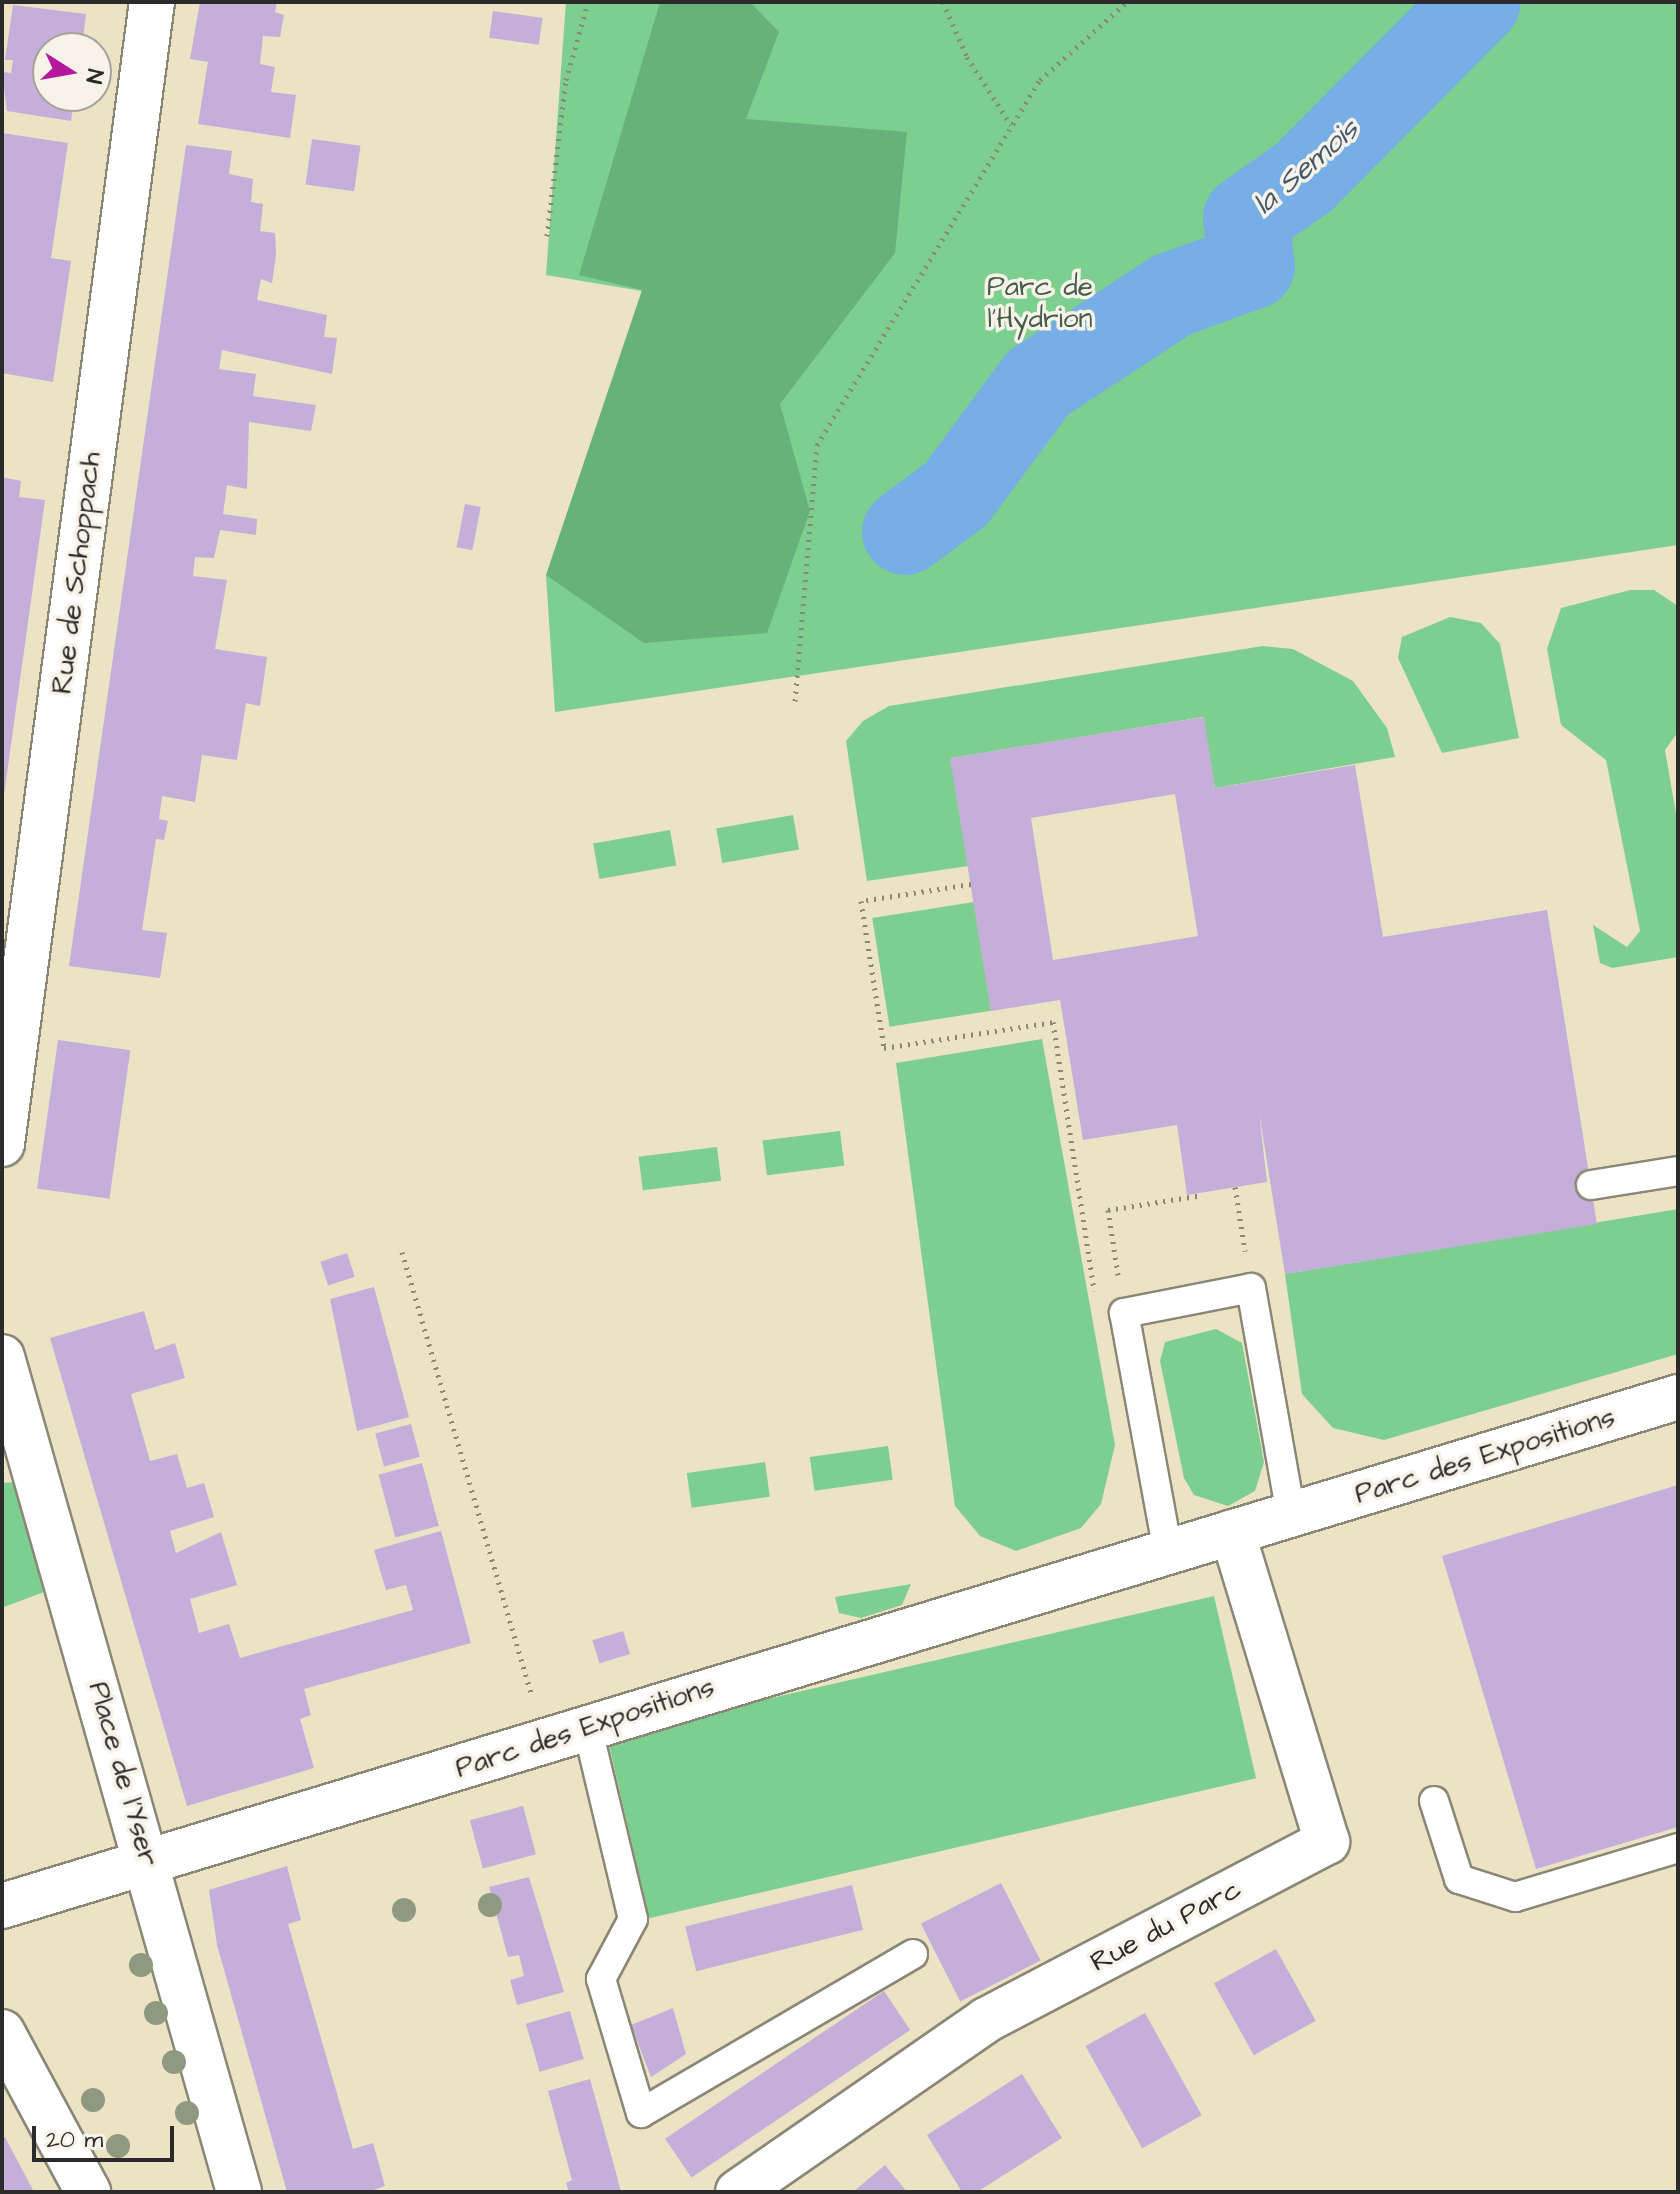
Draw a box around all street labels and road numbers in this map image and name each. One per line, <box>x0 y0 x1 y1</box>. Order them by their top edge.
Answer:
street label: Rue de Schoppach <box>45 450 109 696</box>
street label: Parc des Expositions <box>1351 1400 1619 1512</box>
street label: Parc des Expositions <box>451 1670 719 1786</box>
street label: Place de l'Yser <box>81 1678 165 1870</box>
street label: Rue du Parc <box>1085 1872 1247 1980</box>

